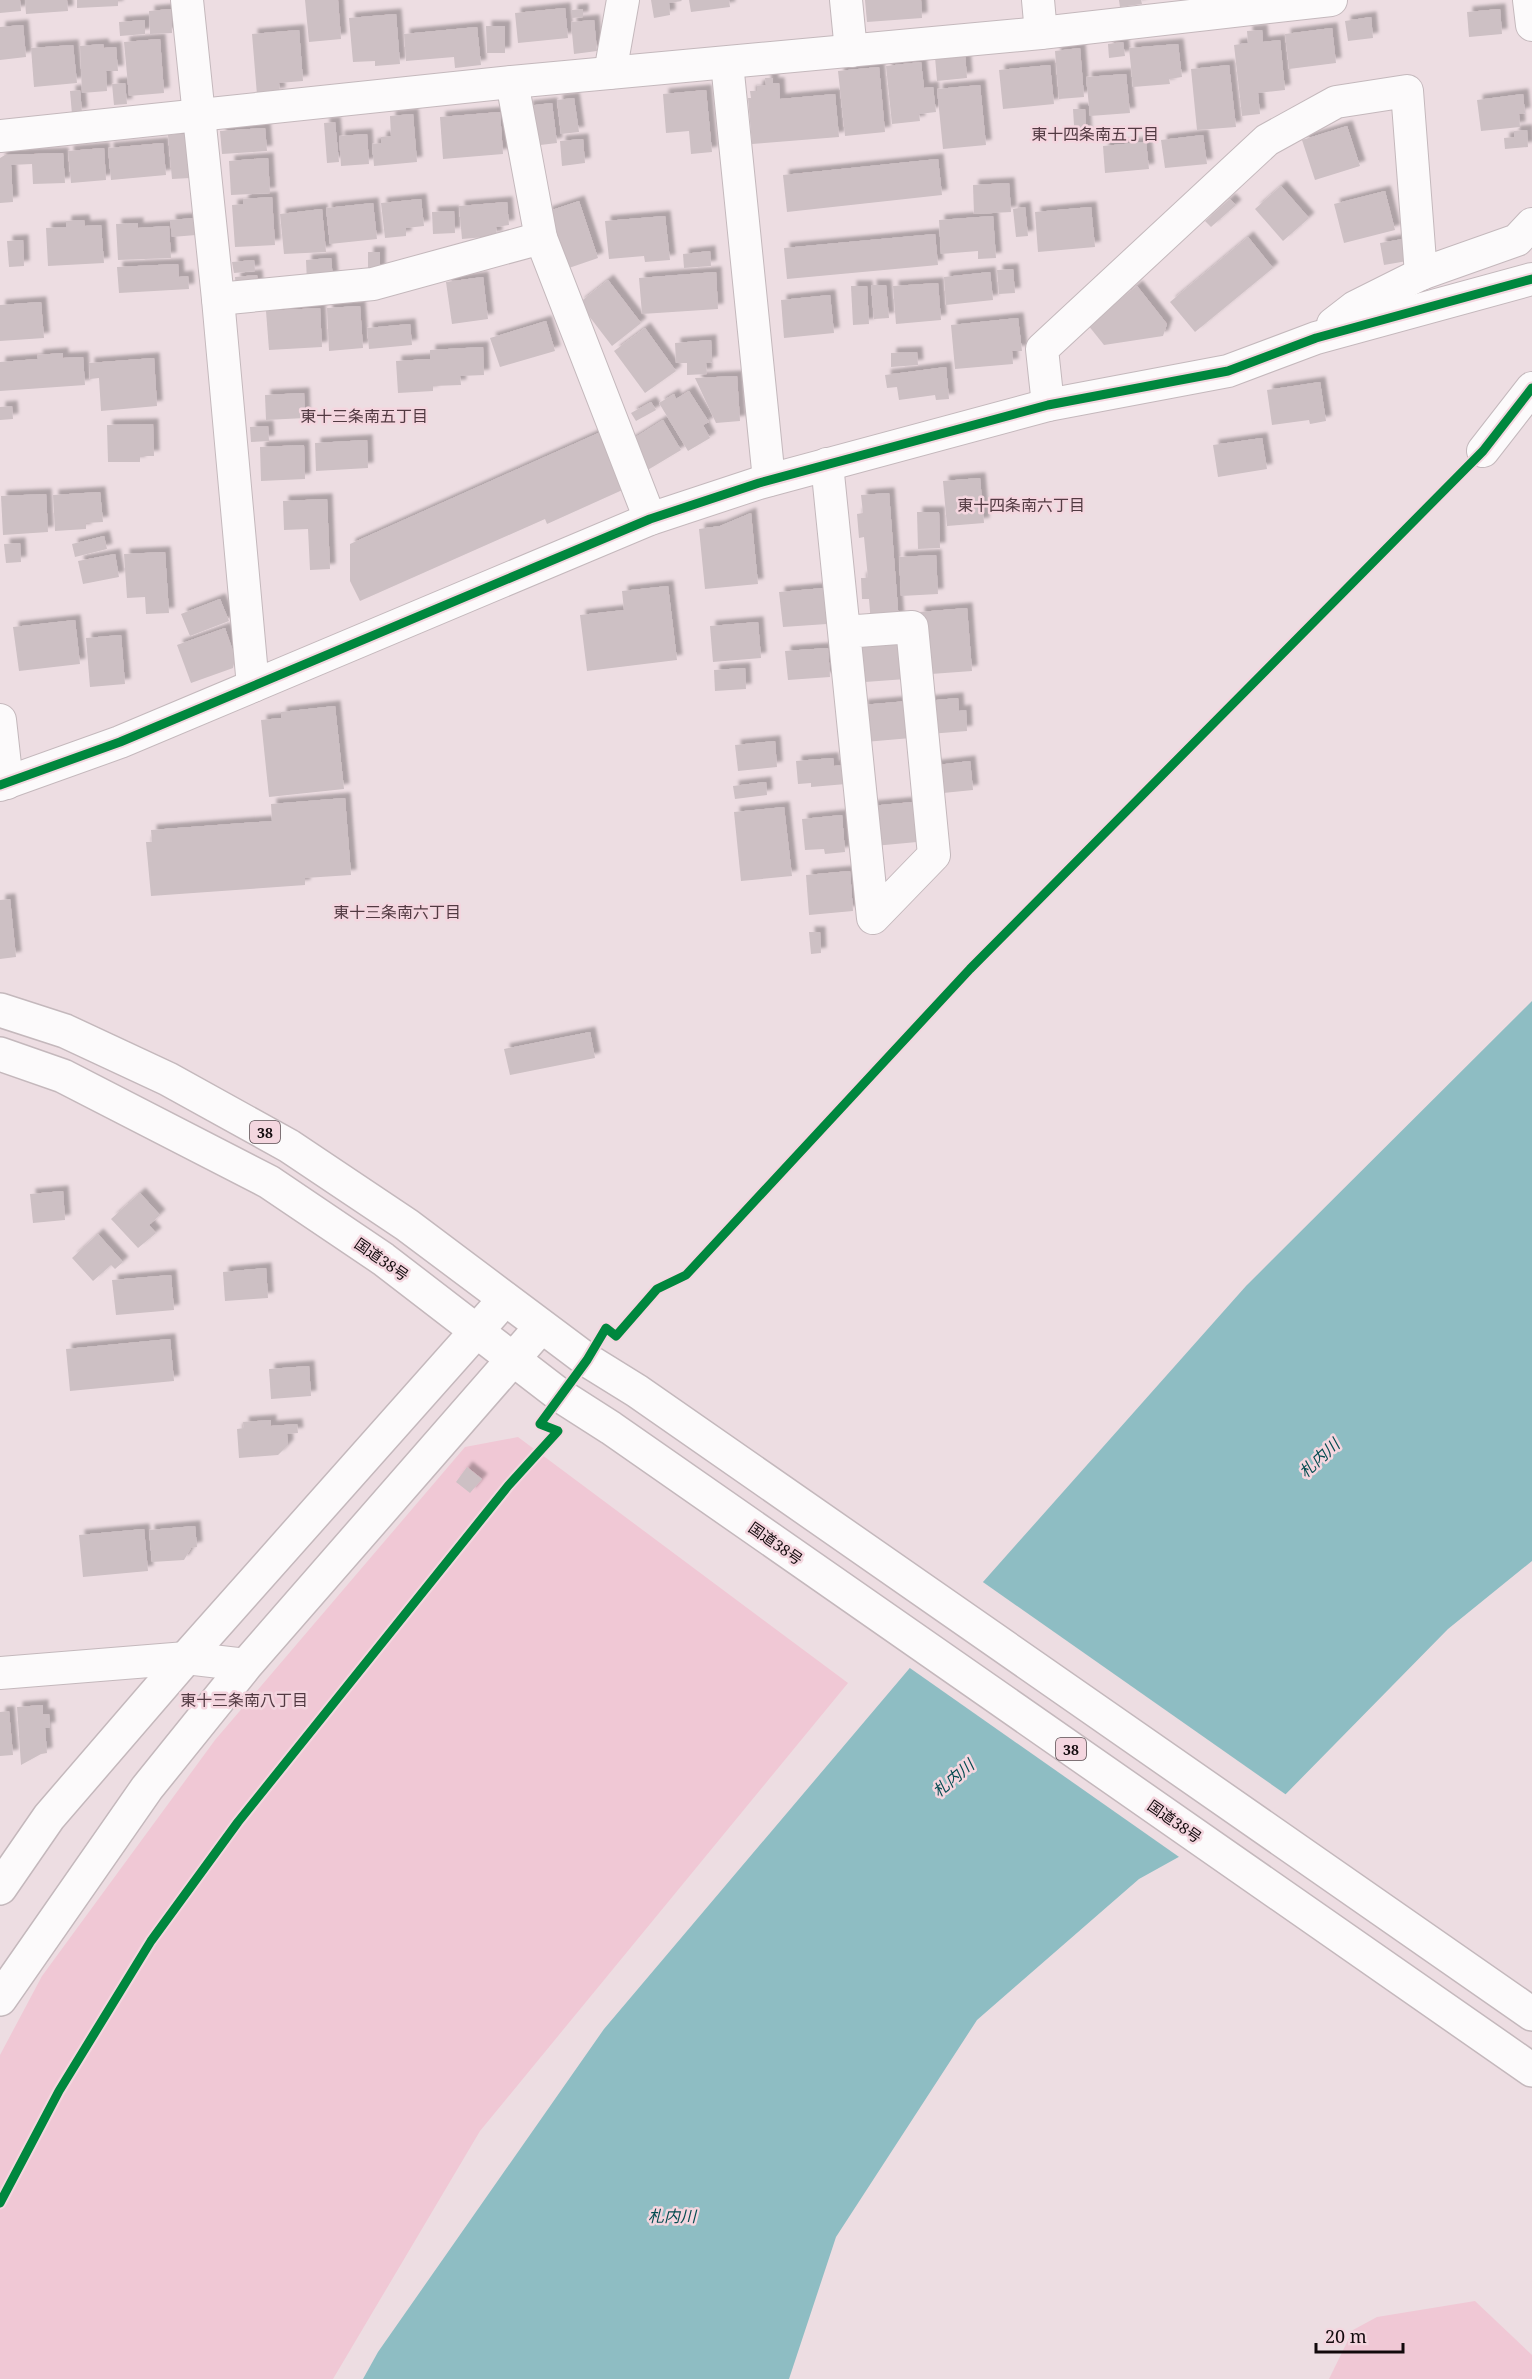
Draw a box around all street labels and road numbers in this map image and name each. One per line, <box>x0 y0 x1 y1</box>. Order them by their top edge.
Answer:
road number: 38 <box>250 1121 280 1143</box>
street label: 国道38号 <box>351 1233 413 1285</box>
street label: 国道38号 <box>745 1517 807 1569</box>
road number: 38 <box>1056 1738 1086 1760</box>
street label: 国道38号 <box>1144 1795 1206 1847</box>

